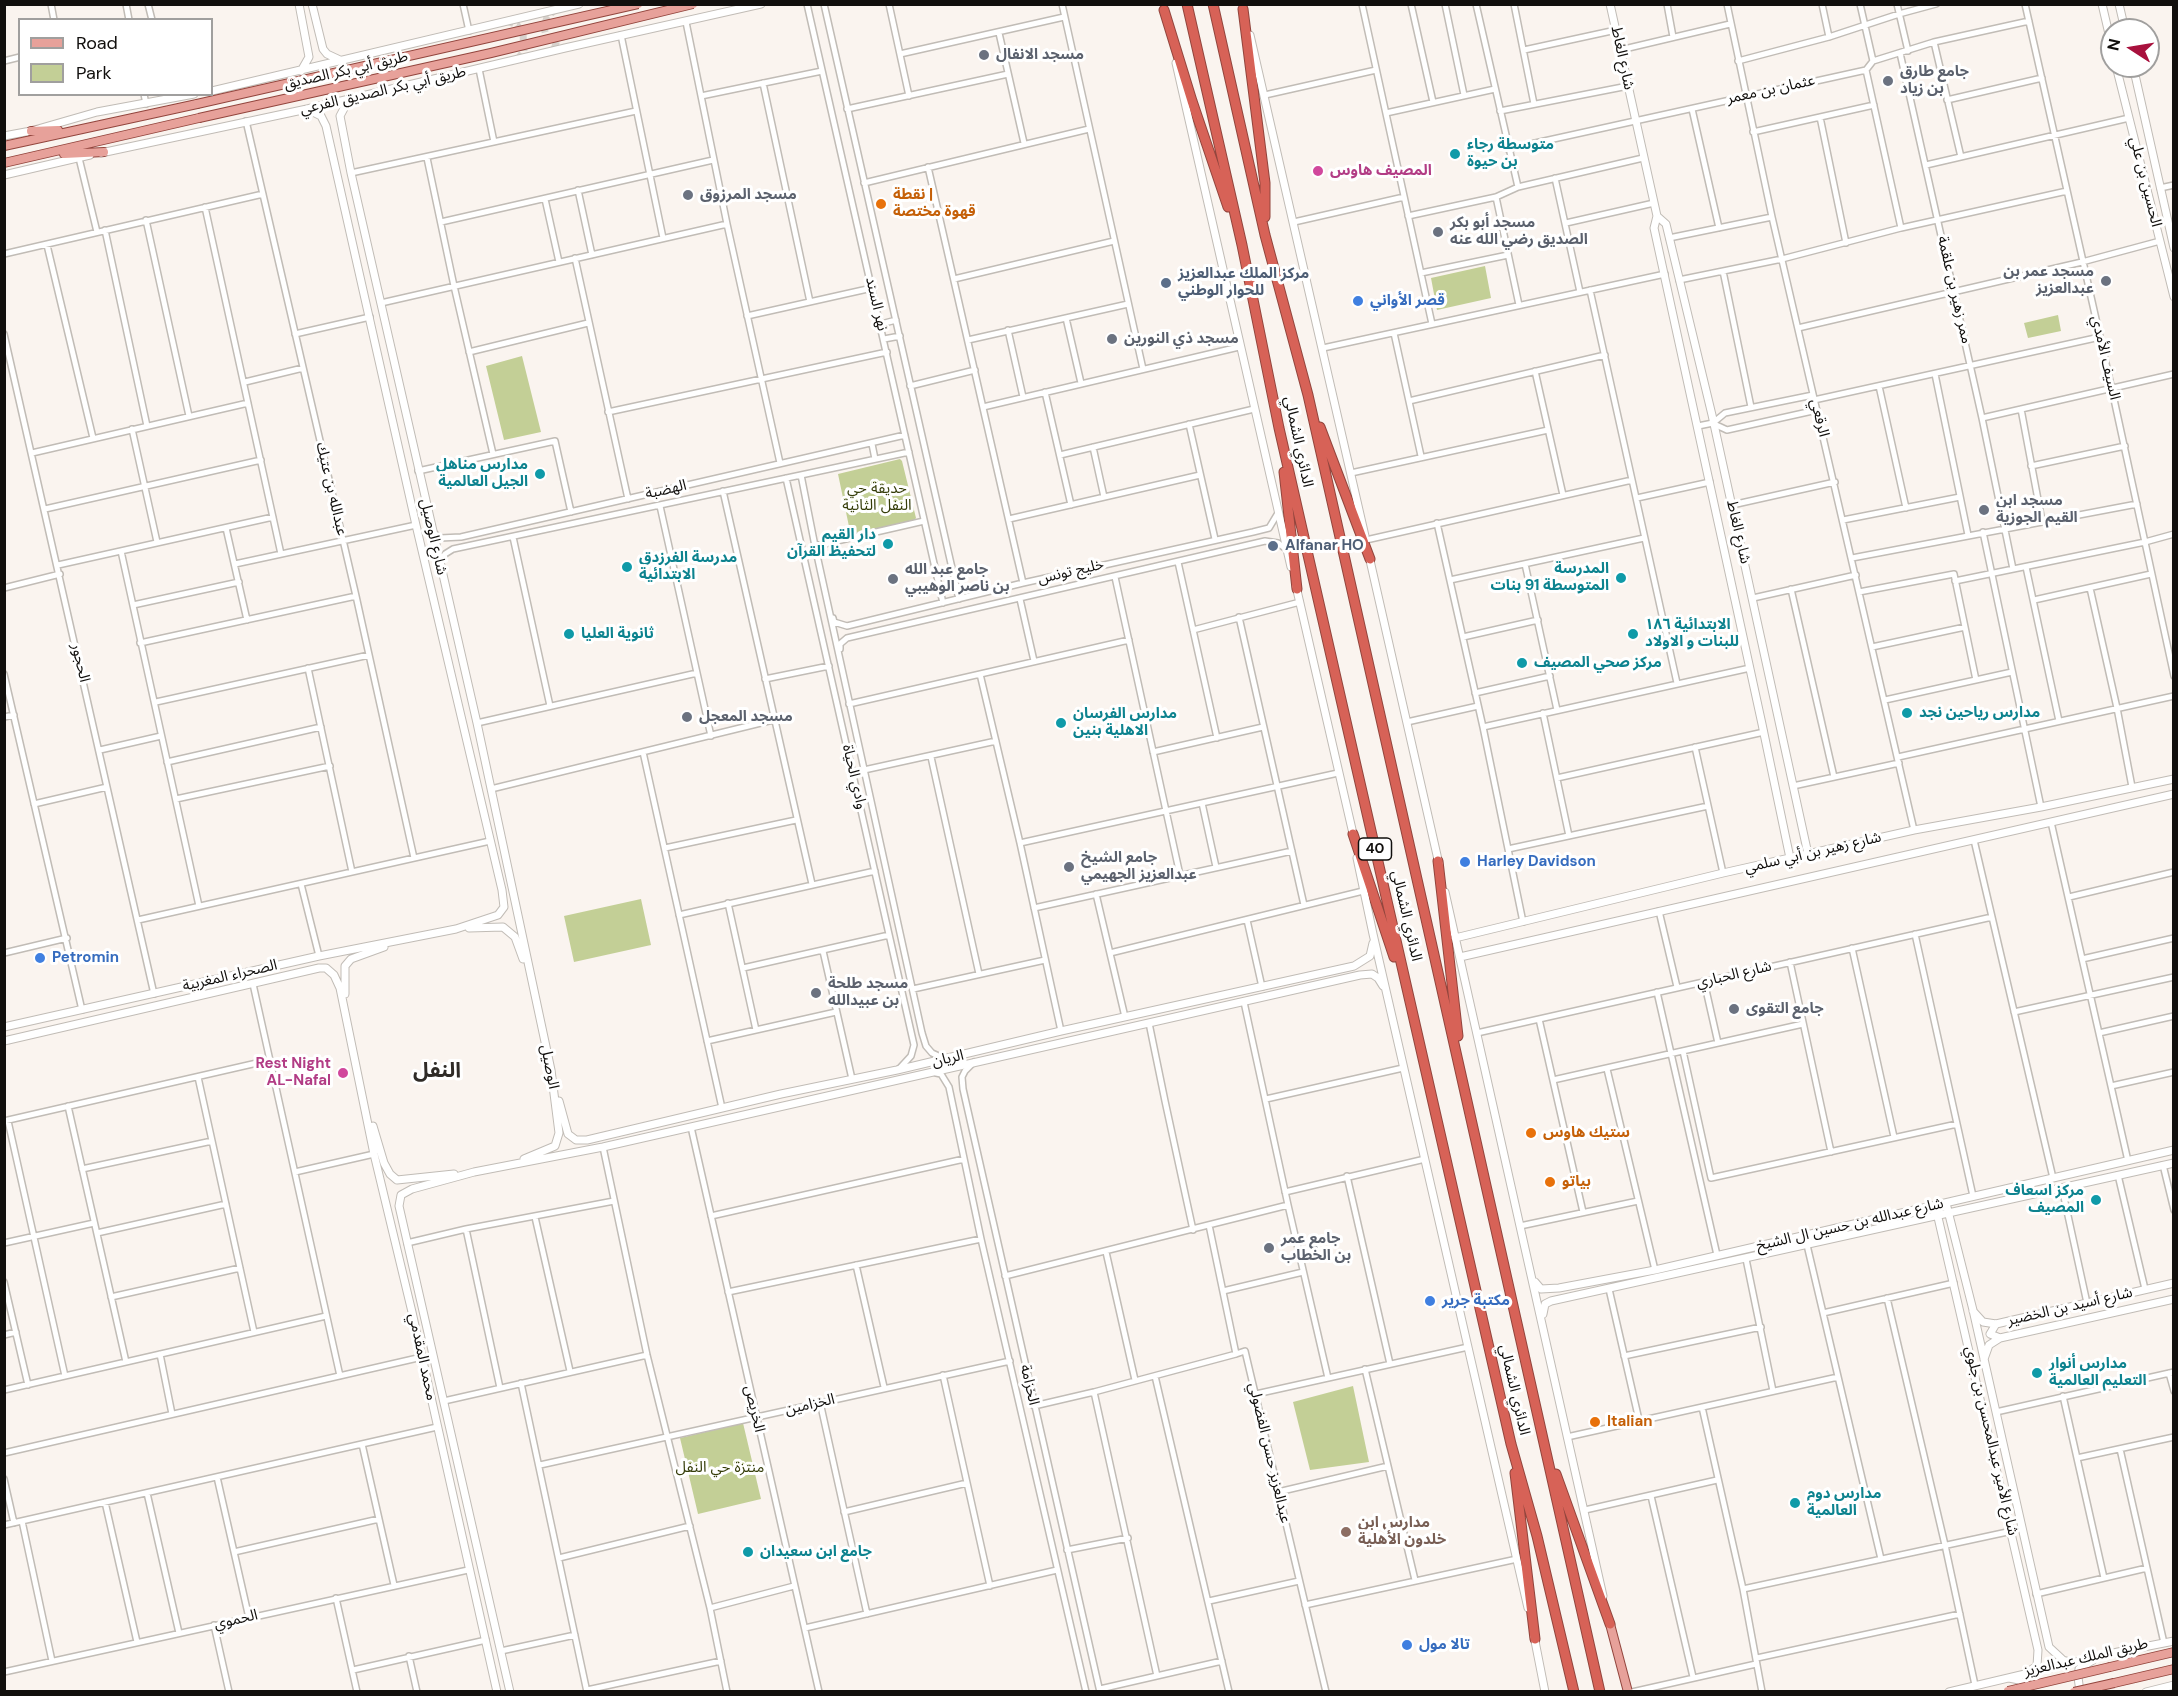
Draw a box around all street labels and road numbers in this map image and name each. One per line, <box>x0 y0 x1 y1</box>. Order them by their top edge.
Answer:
street label: شارع الغاط <box>1606 24 1638 92</box>
street label: طريق أبي بكر الصديق <box>282 48 410 94</box>
street label: طريق أبي بكر الصديق الفرعي <box>298 63 468 119</box>
street label: عثمان بن معمر <box>1725 72 1817 108</box>
street label: الحسين بن علي <box>2125 135 2165 229</box>
street label: ممر زهير بن علقمة <box>1933 234 1975 346</box>
street label: نهر السند <box>861 275 891 333</box>
street label: السيف الأمدي <box>2087 314 2123 402</box>
street label: الدائري الشمالي <box>1280 395 1316 489</box>
street label: الرقعي <box>1806 397 1832 439</box>
street label: عبدالله بن عتيك <box>311 440 351 538</box>
street label: الهضبة <box>644 477 688 503</box>
street label: شارع الوصيل <box>415 497 451 577</box>
street label: شارع الغاط <box>1722 498 1754 566</box>
street label: خليج تونس <box>1036 556 1106 588</box>
street label: الحجور <box>67 642 93 684</box>
street label: وادي الحياة <box>838 743 870 811</box>
street label: شارع زهير بن أبي سلمي <box>1743 829 1883 877</box>
road number: 40 <box>1358 838 1392 860</box>
street label: الدائري الشمالي <box>1387 869 1425 963</box>
street label: الصحراء المغربية <box>181 956 279 996</box>
street label: شارع الحباري <box>1695 958 1773 992</box>
street label: الوصيل <box>536 1043 562 1091</box>
street label: الريان <box>930 1047 966 1071</box>
street label: شارع عبدالله بن حسين ال الشيخ <box>1755 1195 1945 1255</box>
street label: شارع أسيد بن الخضير <box>2006 1284 2134 1330</box>
street label: محمد المقدمي <box>404 1312 440 1402</box>
street label: الدائري الشمالي <box>1495 1343 1533 1437</box>
street label: شارع الأمير عبدالمحسن بن جلوي <box>1960 1345 2022 1537</box>
street label: الخزامة <box>1016 1363 1042 1407</box>
street label: عبدالعزيز حسن الفضولي <box>1244 1381 1294 1525</box>
street label: الخريص <box>740 1384 768 1434</box>
street label: الخزامين <box>783 1391 837 1419</box>
street label: الحموي <box>212 1606 260 1634</box>
street label: طريق الملك عبدالعزيز <box>2022 1635 2150 1681</box>

